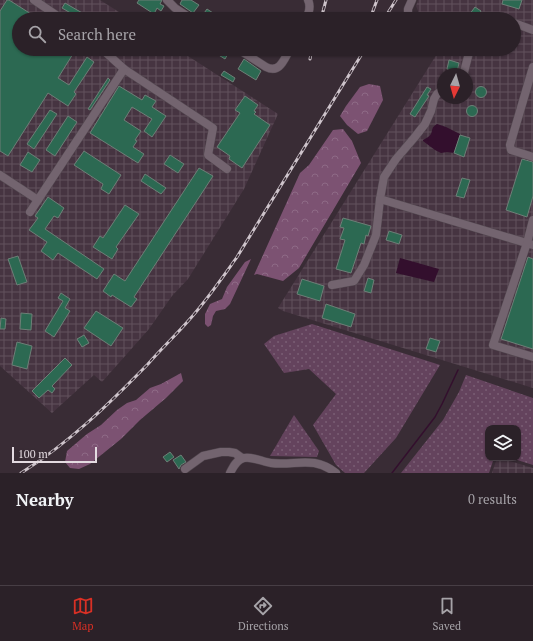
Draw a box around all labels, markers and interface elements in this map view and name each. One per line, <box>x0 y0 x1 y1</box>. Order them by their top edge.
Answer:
search box <box>12 12 521 56</box>
icon: search <box>26 23 48 45</box>
text: Search here <box>58 24 136 44</box>
north arrow <box>437 68 473 104</box>
map controls <box>485 425 521 461</box>
button: layers <box>485 425 521 461</box>
scale bar <box>12 445 97 464</box>
text: 100 m <box>18 447 48 461</box>
text: Nearby <box>16 488 74 511</box>
text: 0 results <box>468 490 517 508</box>
tab: Map <box>72 595 94 633</box>
tab: Directions <box>238 595 289 633</box>
tab: Saved <box>433 595 461 633</box>

